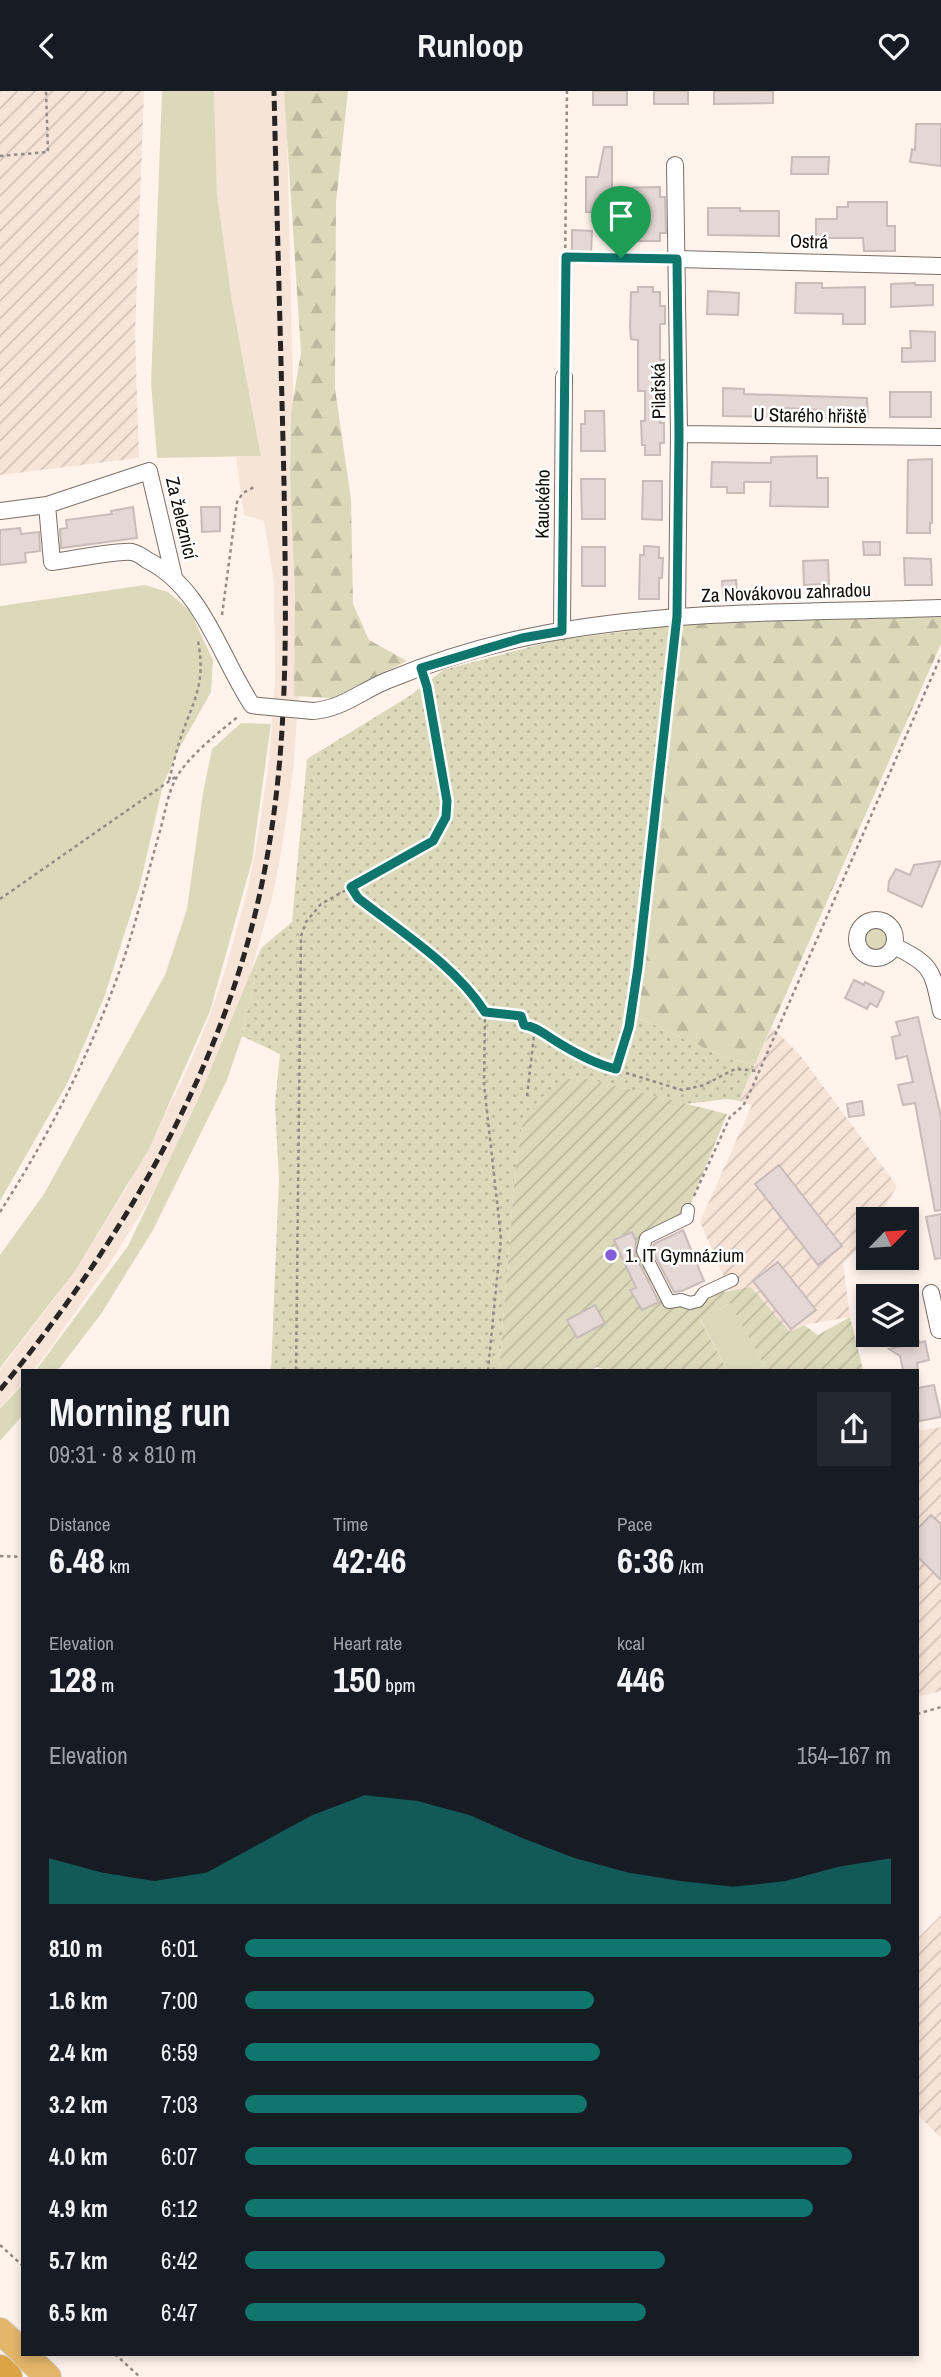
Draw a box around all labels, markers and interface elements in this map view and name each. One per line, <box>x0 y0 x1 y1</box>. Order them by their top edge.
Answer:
text: Runloop <box>417 24 524 67</box>
icon: back <box>28 27 66 65</box>
icon: heart <box>875 27 913 65</box>
pin <box>591 186 651 258</box>
icon: arrive <box>602 197 640 235</box>
street label: Ostrá <box>790 227 829 255</box>
street label: Pilařská <box>645 362 671 419</box>
street label: U Starého hřiště <box>753 401 867 429</box>
street label: Kauckého <box>528 469 556 539</box>
street label: Za železnicí <box>160 474 204 562</box>
street label: Za Novákovou zahradou <box>701 576 871 608</box>
north arrow <box>856 1207 919 1271</box>
map controls <box>856 1207 919 1347</box>
place label: 1. IT Gymnázium <box>625 1242 744 1268</box>
marker: 1. IT Gymnázium <box>603 1247 619 1263</box>
button: layers <box>856 1284 919 1347</box>
text: Morning run <box>49 1387 231 1438</box>
button: share <box>817 1392 891 1466</box>
text: 09:31 · 8 × 810 m <box>49 1439 196 1470</box>
text: Distance <box>49 1511 110 1537</box>
text: Time <box>333 1511 368 1537</box>
text: Pace <box>617 1511 653 1537</box>
text: 6.48 <box>49 1537 105 1584</box>
text: 42:46 <box>333 1537 406 1584</box>
text: 6:36 <box>617 1537 674 1584</box>
text: km <box>105 1553 130 1579</box>
text: /km <box>674 1553 704 1579</box>
text: Elevation <box>49 1630 114 1656</box>
text: Heart rate <box>333 1630 402 1656</box>
text: kcal <box>617 1630 645 1656</box>
text: 128 <box>49 1656 97 1703</box>
text: 150 <box>333 1656 381 1703</box>
text: 446 <box>617 1656 665 1703</box>
text: m <box>97 1672 114 1698</box>
text: bpm <box>381 1672 416 1698</box>
text: Elevation <box>49 1740 128 1771</box>
text: 154–167 m <box>797 1740 891 1771</box>
text: 810 m <box>49 1933 102 1964</box>
text: 6:01 <box>161 1933 198 1964</box>
text: 1.6 km <box>49 1985 108 2016</box>
text: 7:00 <box>161 1985 198 2016</box>
text: 2.4 km <box>49 2037 108 2068</box>
text: 6:59 <box>161 2037 198 2068</box>
text: 3.2 km <box>49 2089 108 2120</box>
text: 7:03 <box>161 2089 198 2120</box>
text: 4.0 km <box>49 2141 108 2172</box>
text: 6:07 <box>161 2141 198 2172</box>
text: 4.9 km <box>49 2193 108 2224</box>
text: 6:12 <box>161 2193 198 2224</box>
text: 5.7 km <box>49 2245 108 2276</box>
text: 6:42 <box>161 2245 198 2276</box>
text: 6.5 km <box>49 2297 108 2328</box>
text: 6:47 <box>161 2297 198 2328</box>

